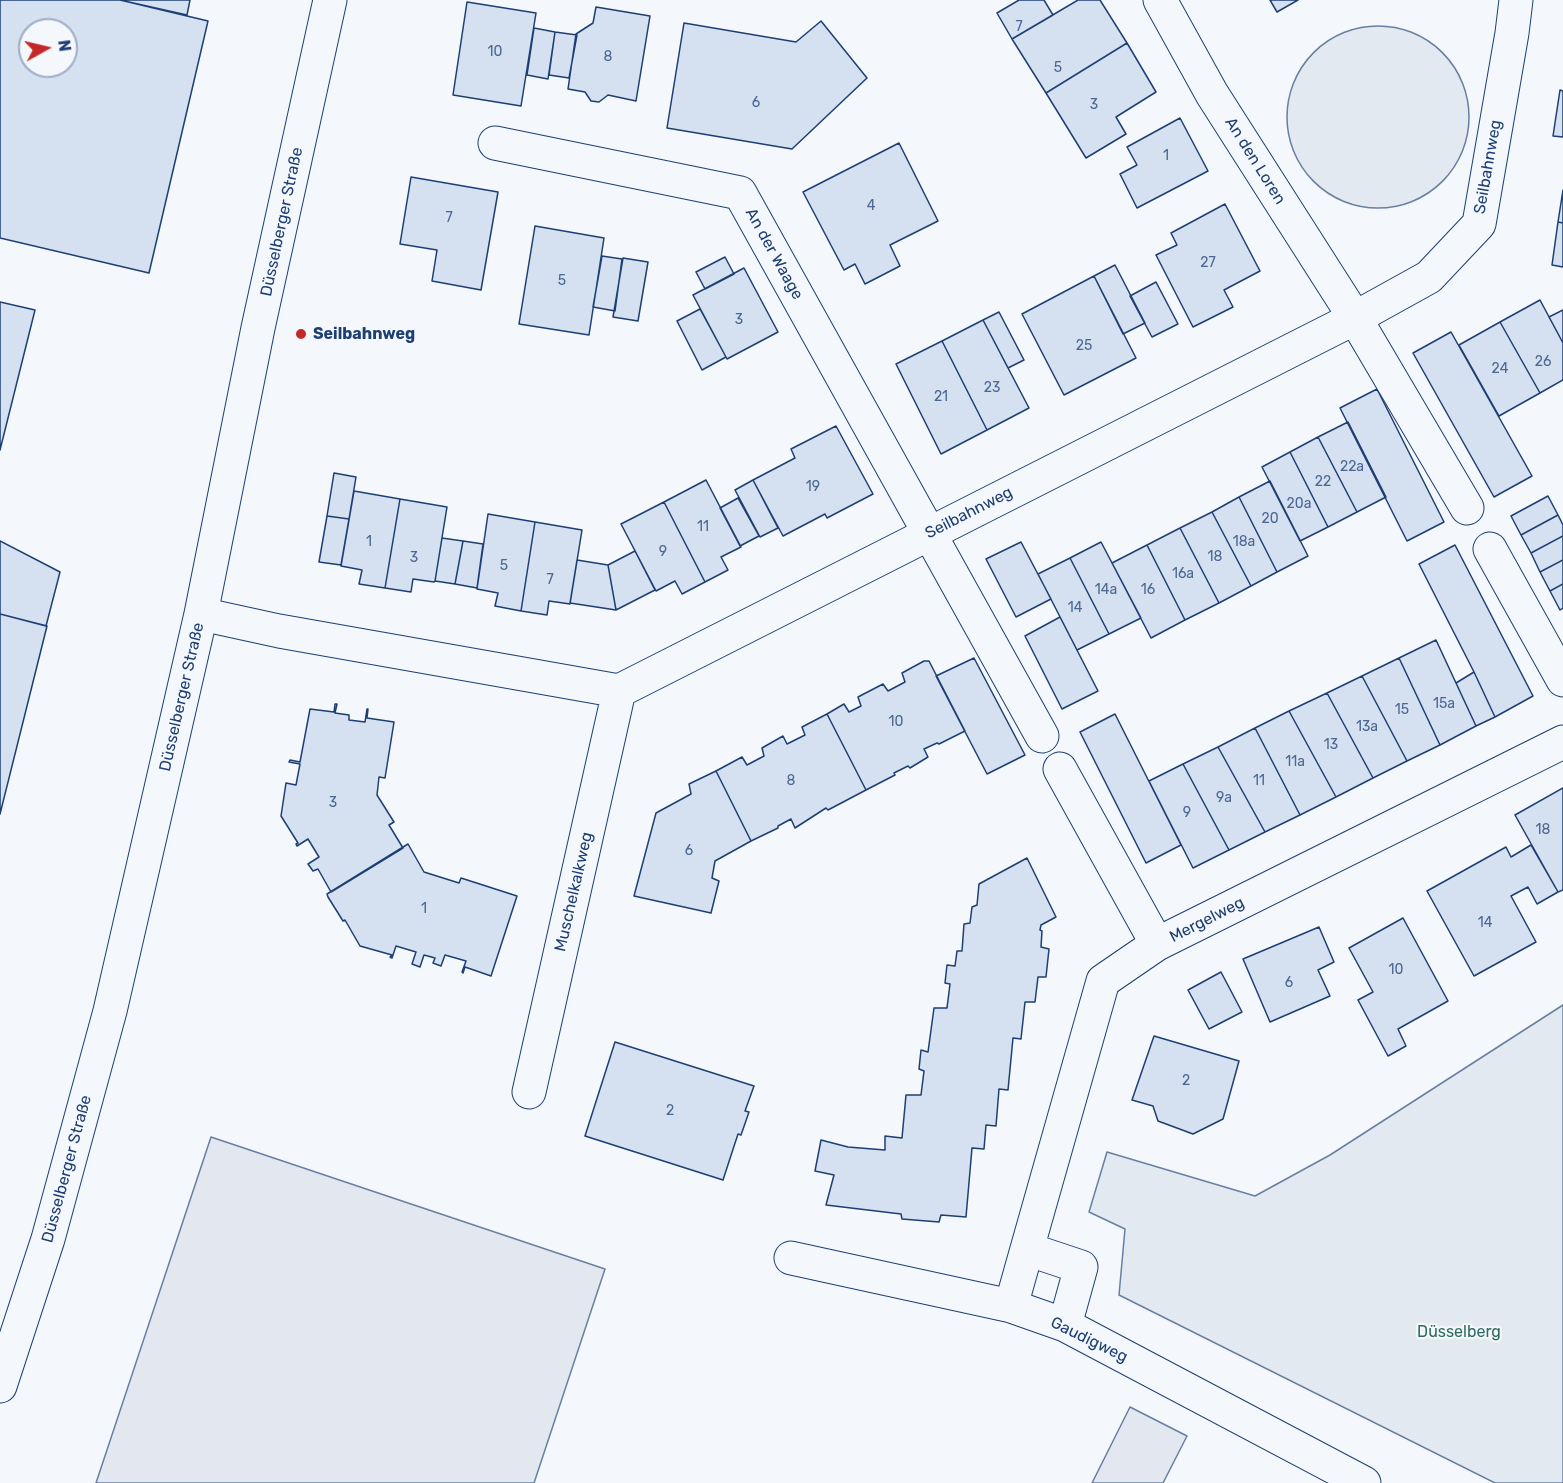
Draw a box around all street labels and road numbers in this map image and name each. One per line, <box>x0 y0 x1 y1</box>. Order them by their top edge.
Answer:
street label: An den Loren <box>1221 114 1289 208</box>
street label: Seilbahnweg <box>1470 118 1506 216</box>
street label: Düsselberger Straße <box>257 146 307 298</box>
street label: An der Waage <box>741 205 807 303</box>
street label: Seilbahnweg <box>922 483 1016 543</box>
street label: Düsselberger Straße <box>156 621 208 773</box>
street label: Muschelkalkweg <box>551 830 597 954</box>
street label: Mergelweg <box>1167 893 1247 947</box>
street label: Düsselberger Straße <box>38 1093 96 1245</box>
street label: Gaudigweg <box>1047 1313 1131 1367</box>

